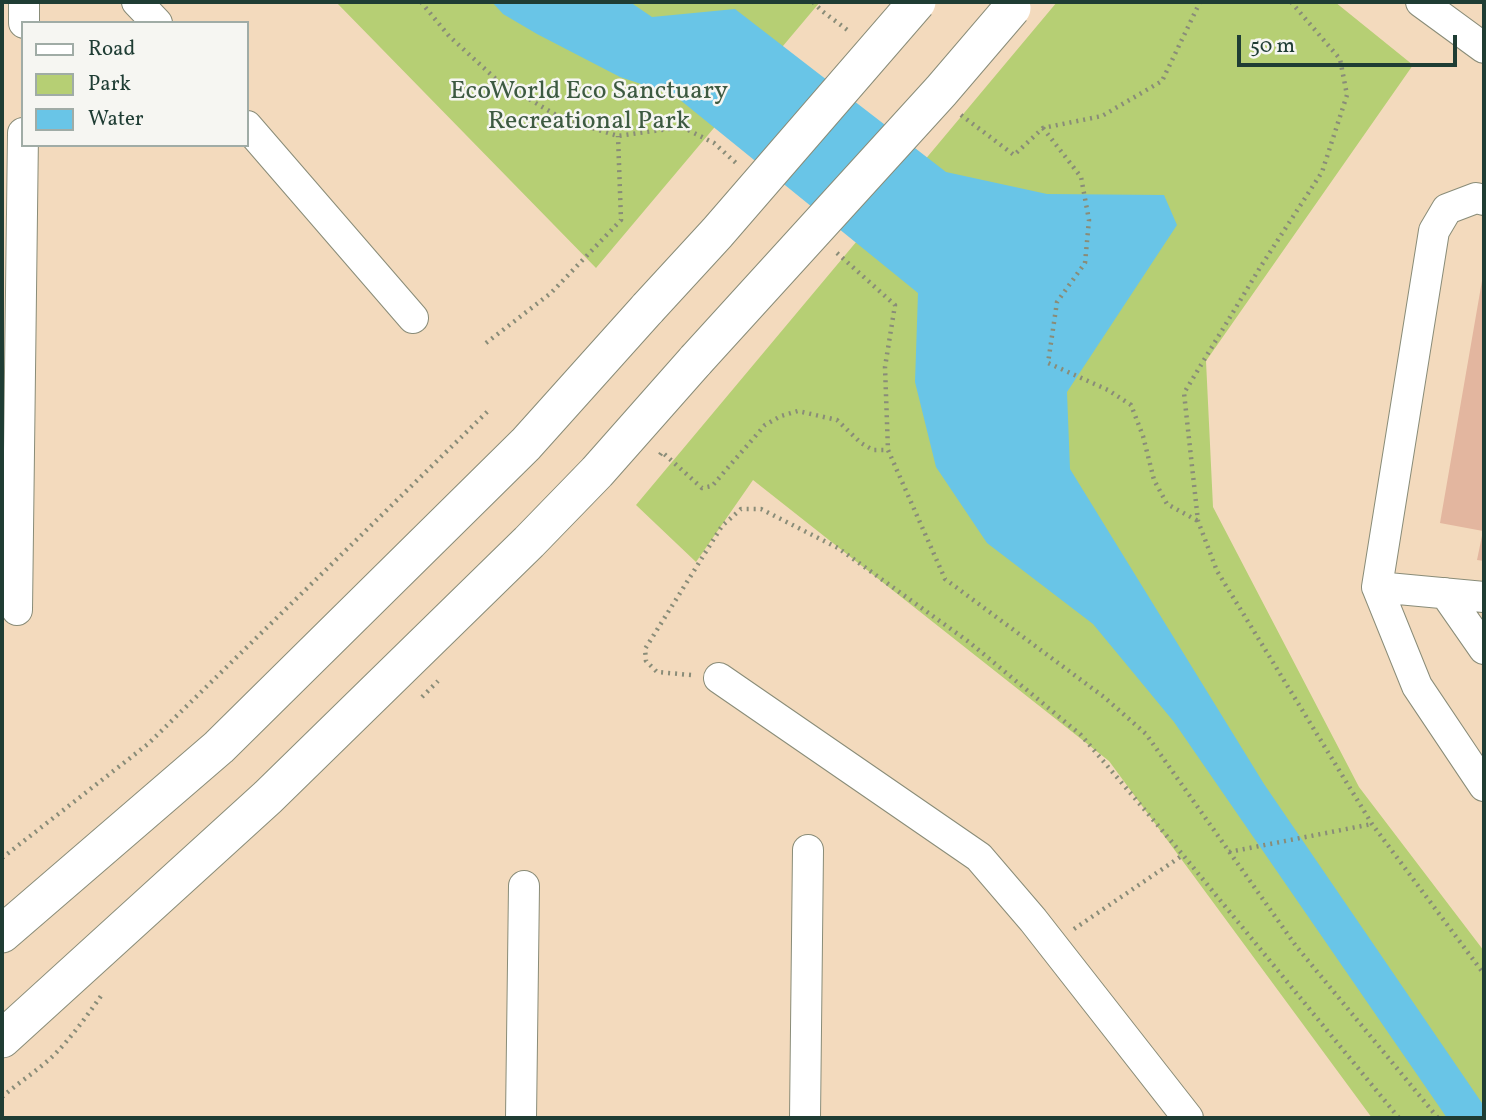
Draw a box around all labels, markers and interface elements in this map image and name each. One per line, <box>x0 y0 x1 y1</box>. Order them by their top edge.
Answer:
legend <box>21 21 248 147</box>
scale bar <box>1241 21 1462 65</box>
text: 50 m <box>1250 32 1295 61</box>
text: Road <box>88 35 135 64</box>
text: Park <box>88 70 131 99</box>
park label: EcoWorld Eco Sanctuary Recreational Park <box>450 77 728 138</box>
text: Water <box>88 105 144 134</box>

